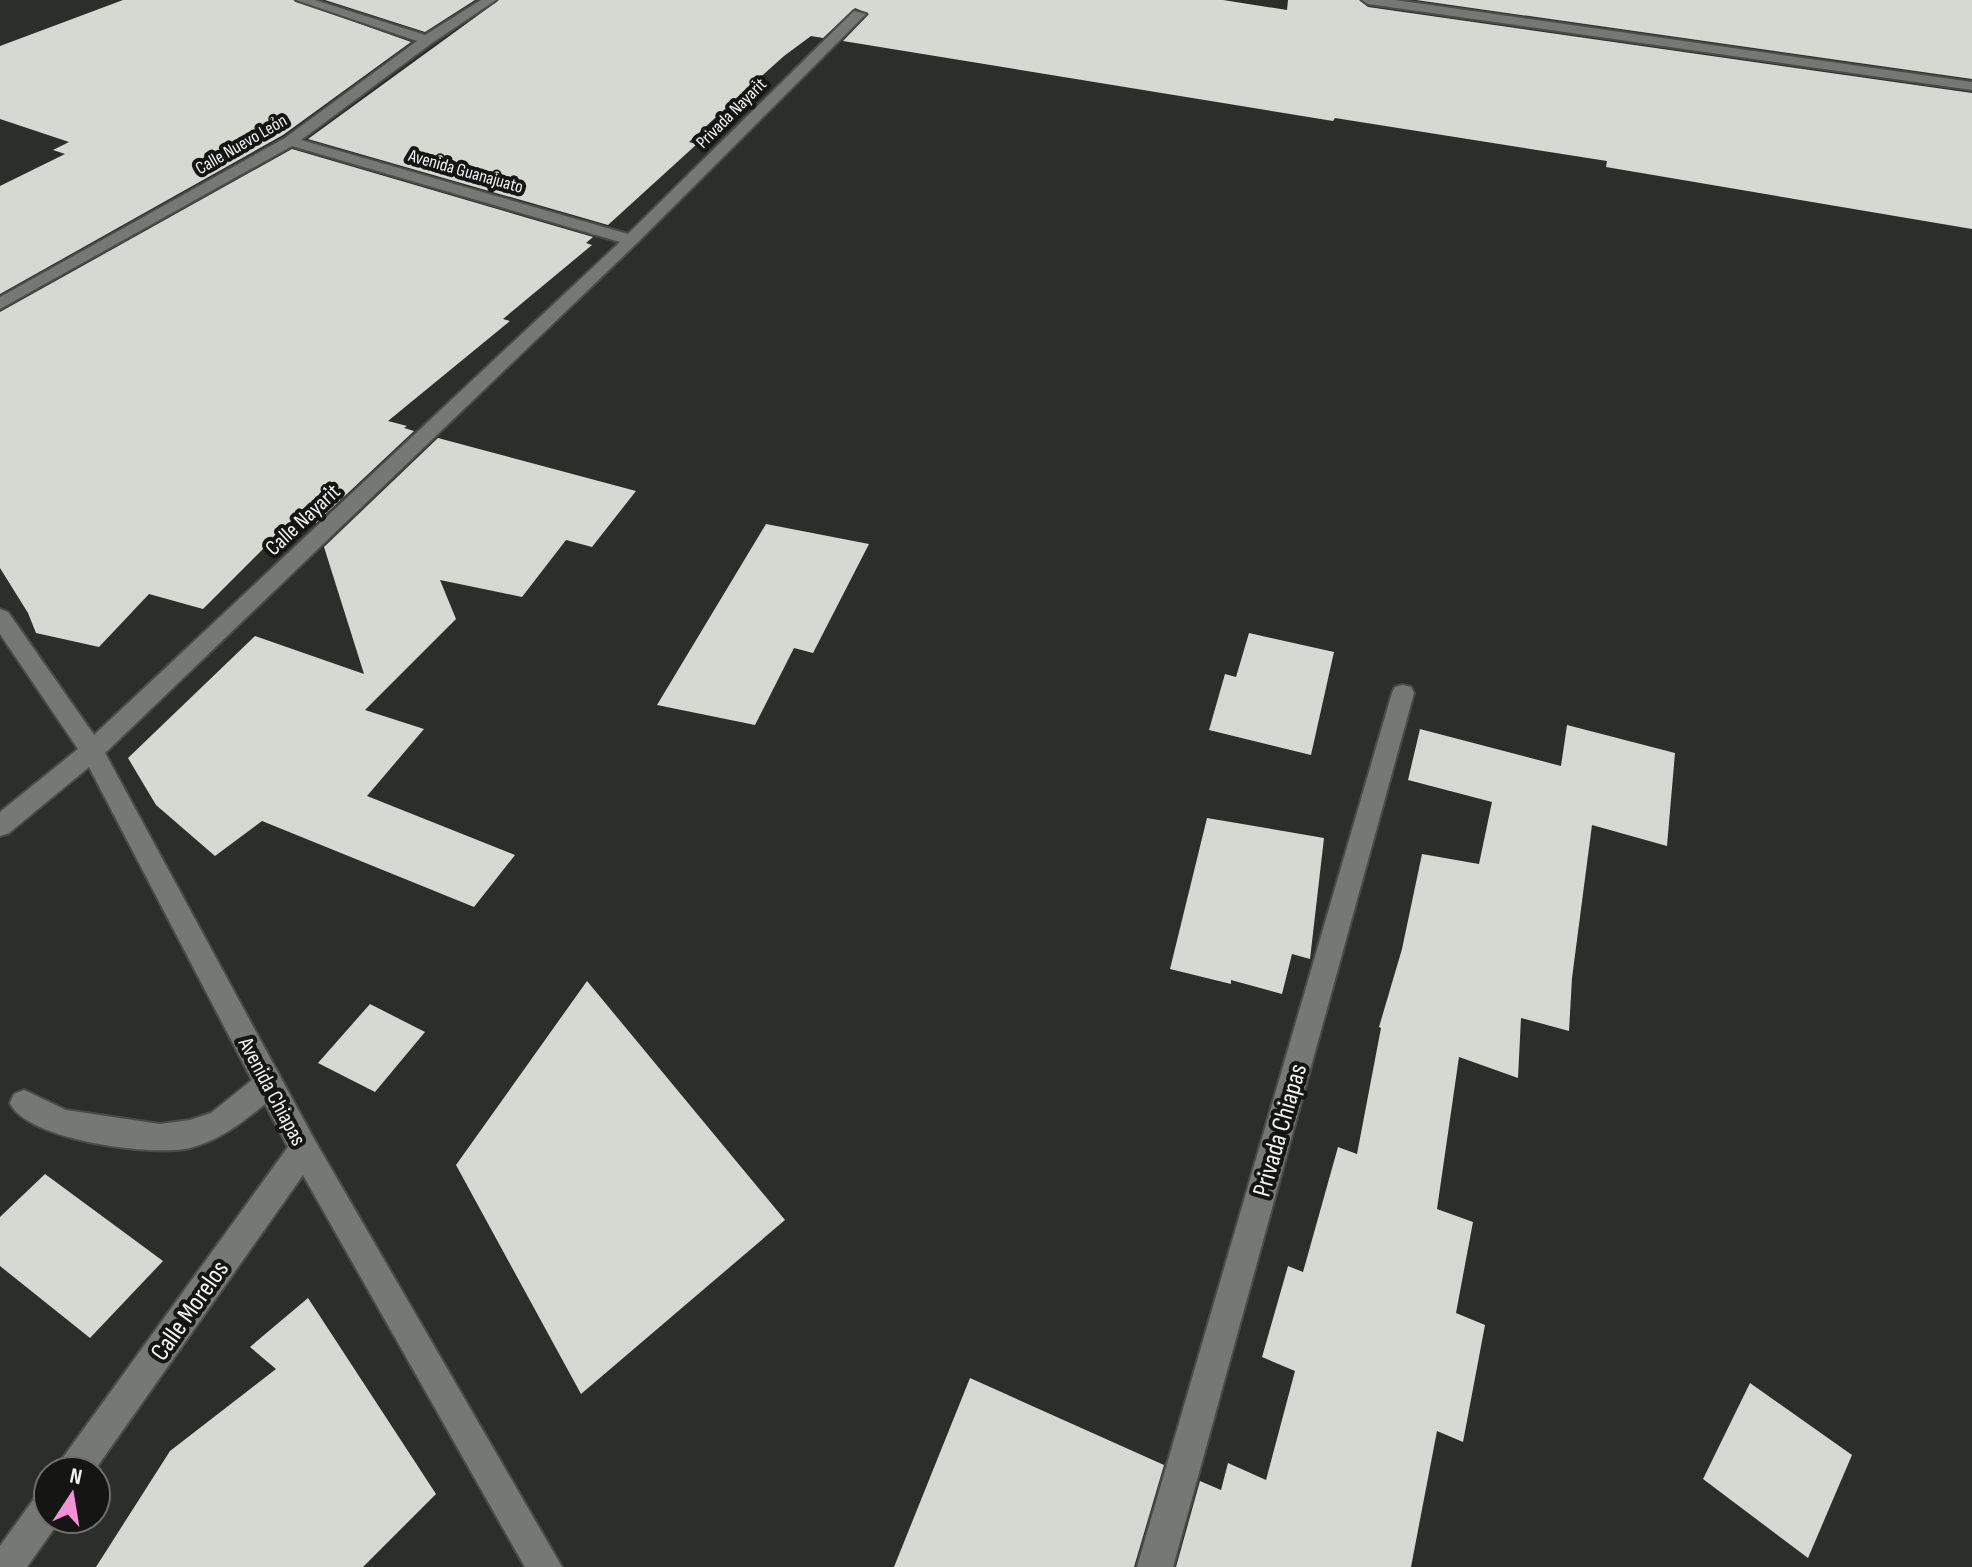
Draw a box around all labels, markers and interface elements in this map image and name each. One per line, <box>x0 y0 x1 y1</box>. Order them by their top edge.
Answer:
street label: Privada Nayarit <box>692 74 771 153</box>
street label: Calle Nuevo León <box>192 110 291 179</box>
street label: Avenida Guanajuato <box>405 145 526 198</box>
street label: Calle Nayarit <box>260 478 346 562</box>
street label: Avenida Chiapas <box>231 1032 312 1151</box>
street label: Privada Chiapas <box>1247 1060 1314 1200</box>
street label: Calle Morelos <box>145 1255 236 1367</box>
north arrow <box>32 1455 112 1535</box>
text: N <box>67 1462 84 1491</box>

